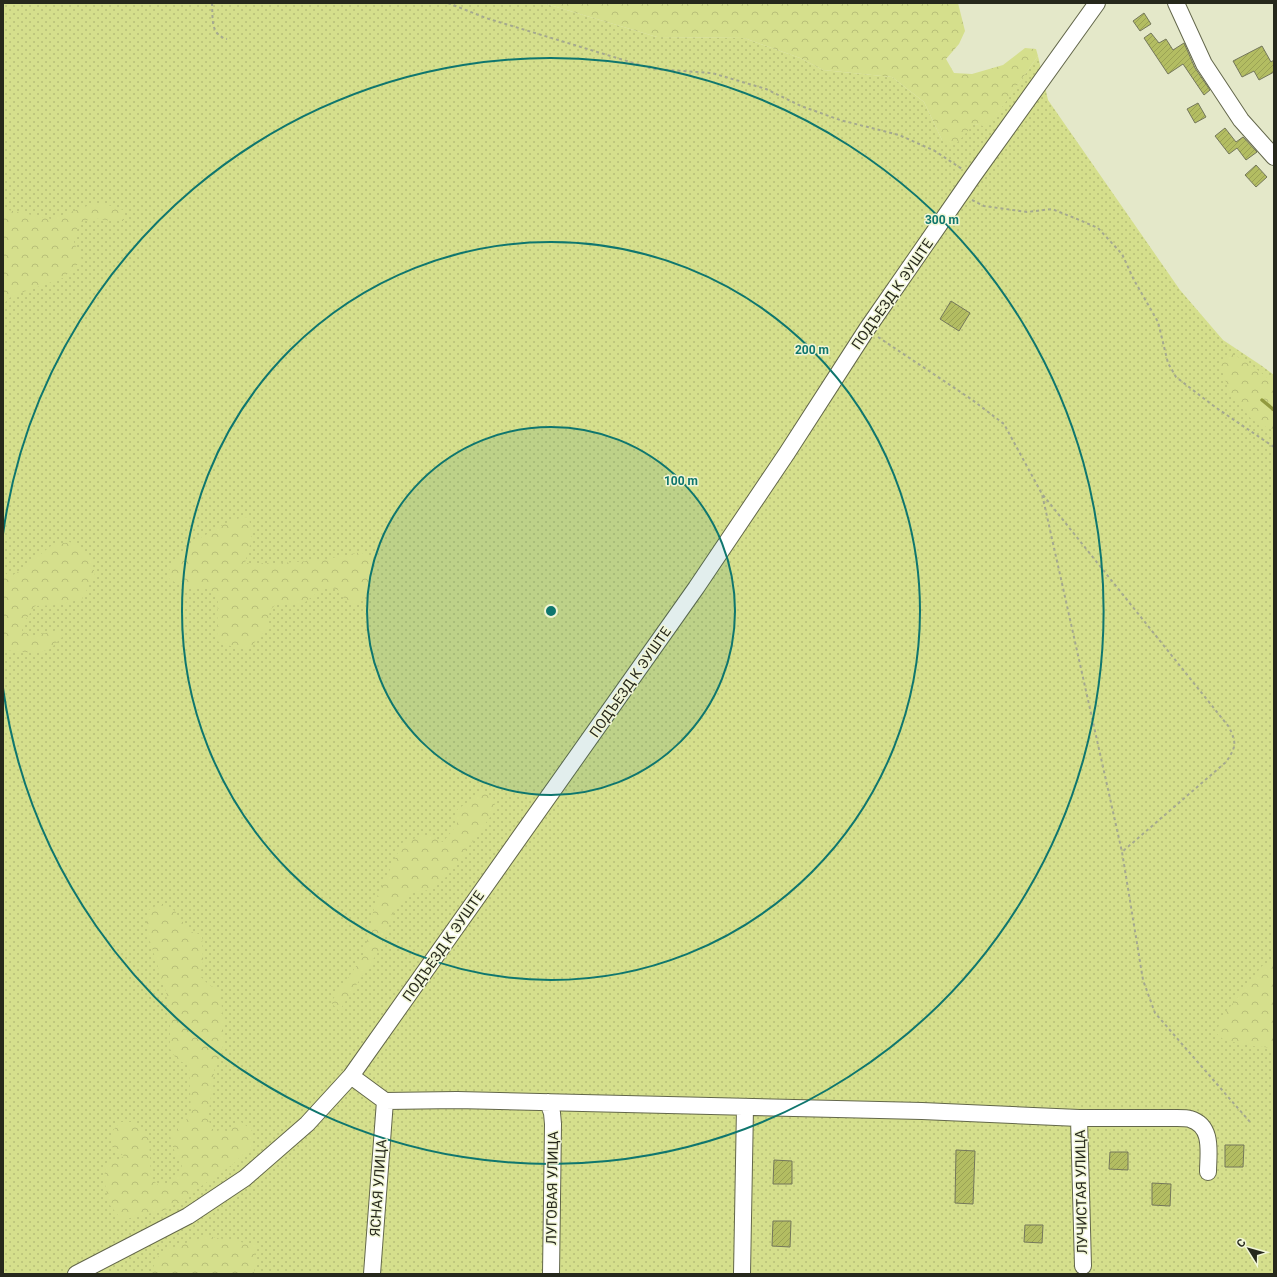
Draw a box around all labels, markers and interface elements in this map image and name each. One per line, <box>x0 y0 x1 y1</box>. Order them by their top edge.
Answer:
text: 300 m <box>925 213 959 227</box>
street label: ПОДЪЕЗД К ЭУШТЕ <box>848 236 936 352</box>
text: 200 m <box>795 343 829 357</box>
text: 100 m <box>664 474 698 488</box>
centre of rings <box>544 604 558 618</box>
street label: ПОДЪЕЗД К ЭУШТЕ <box>586 624 674 740</box>
street label: ПОДЪЕЗД К ЭУШТЕ <box>399 888 487 1004</box>
street label: ЛУЧИСТАЯ УЛИЦА <box>1072 1130 1090 1254</box>
street label: ЛУГОВАЯ УЛИЦА <box>543 1131 561 1245</box>
street label: ЯСНАЯ УЛИЦА <box>367 1139 389 1237</box>
north arrow <box>1229 1229 1269 1269</box>
text: С <box>1234 1236 1249 1250</box>

